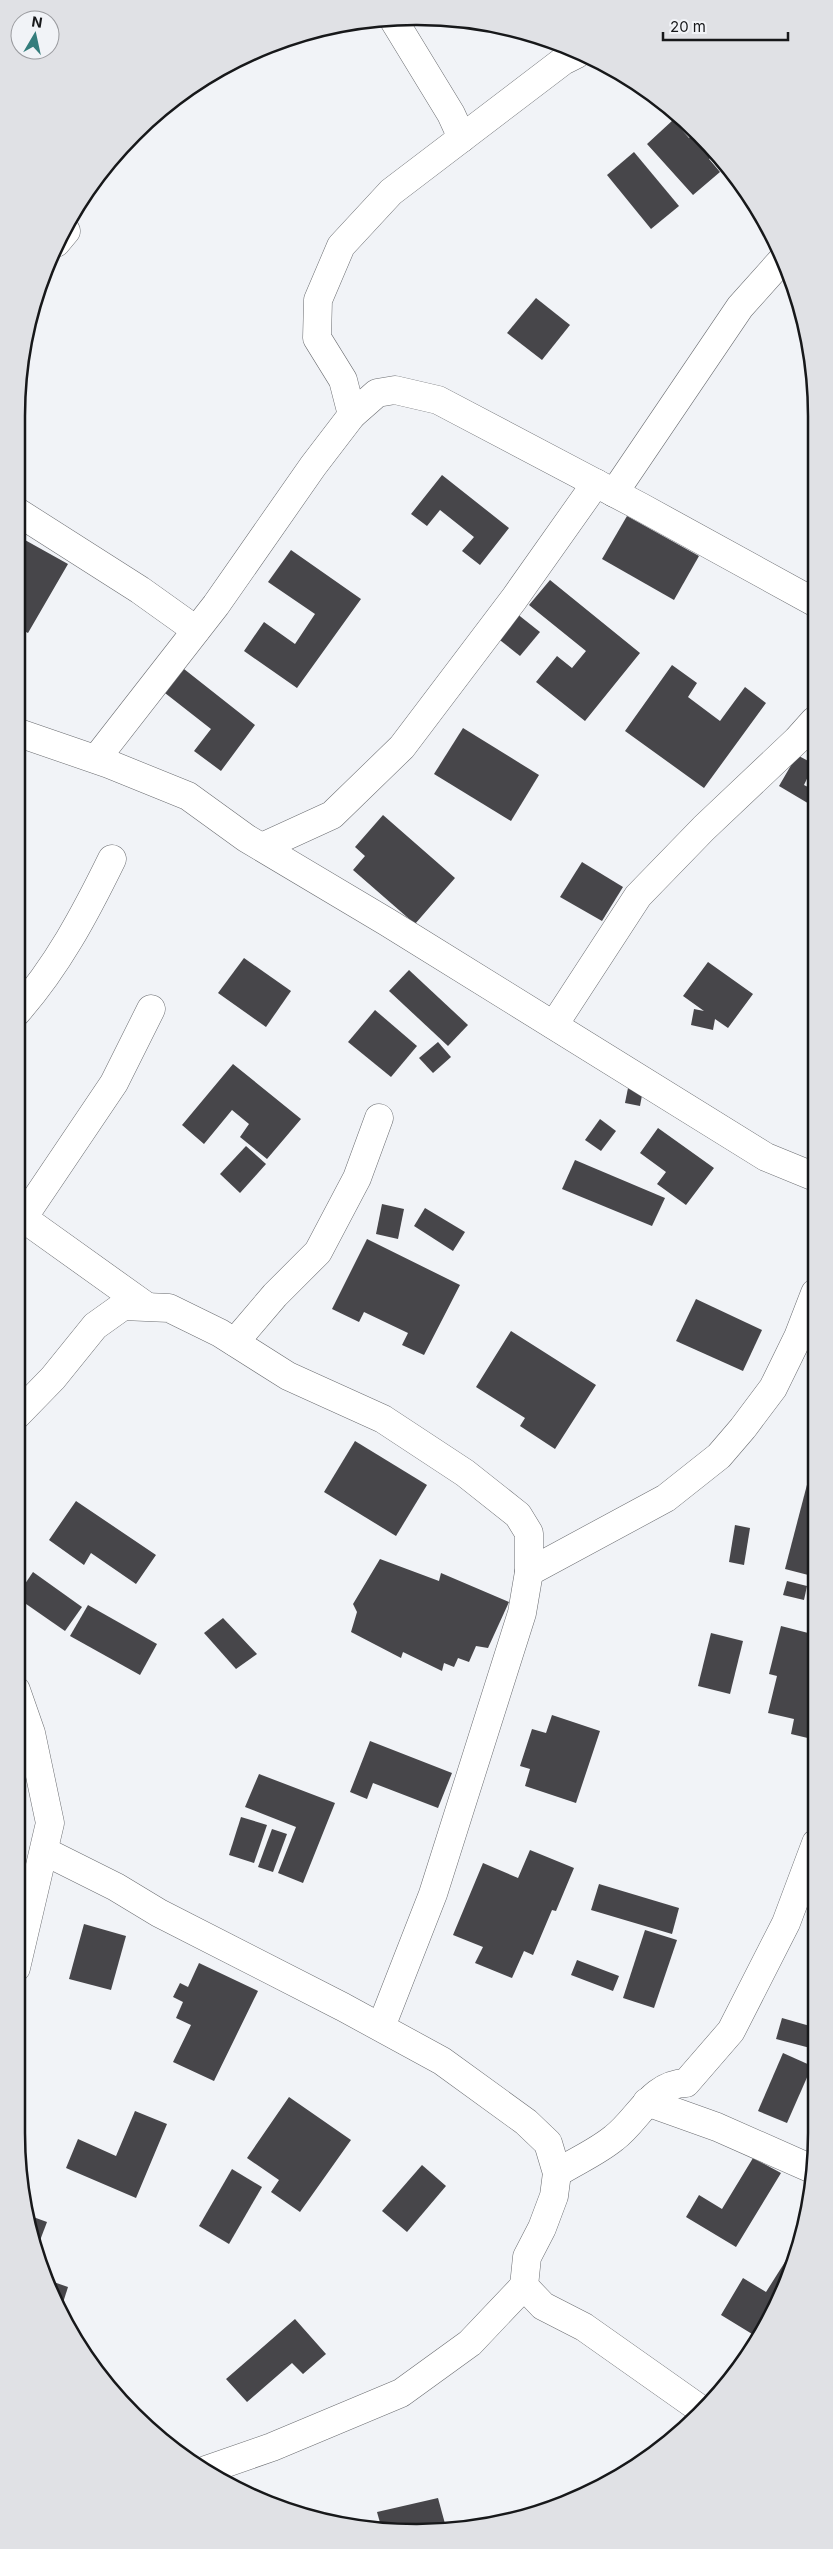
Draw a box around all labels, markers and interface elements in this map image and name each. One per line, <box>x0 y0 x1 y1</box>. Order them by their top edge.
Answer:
north arrow <box>10 10 60 60</box>
scale bar <box>663 10 788 42</box>
text: N <box>31 12 44 31</box>
text: 20 m <box>670 17 706 36</box>

